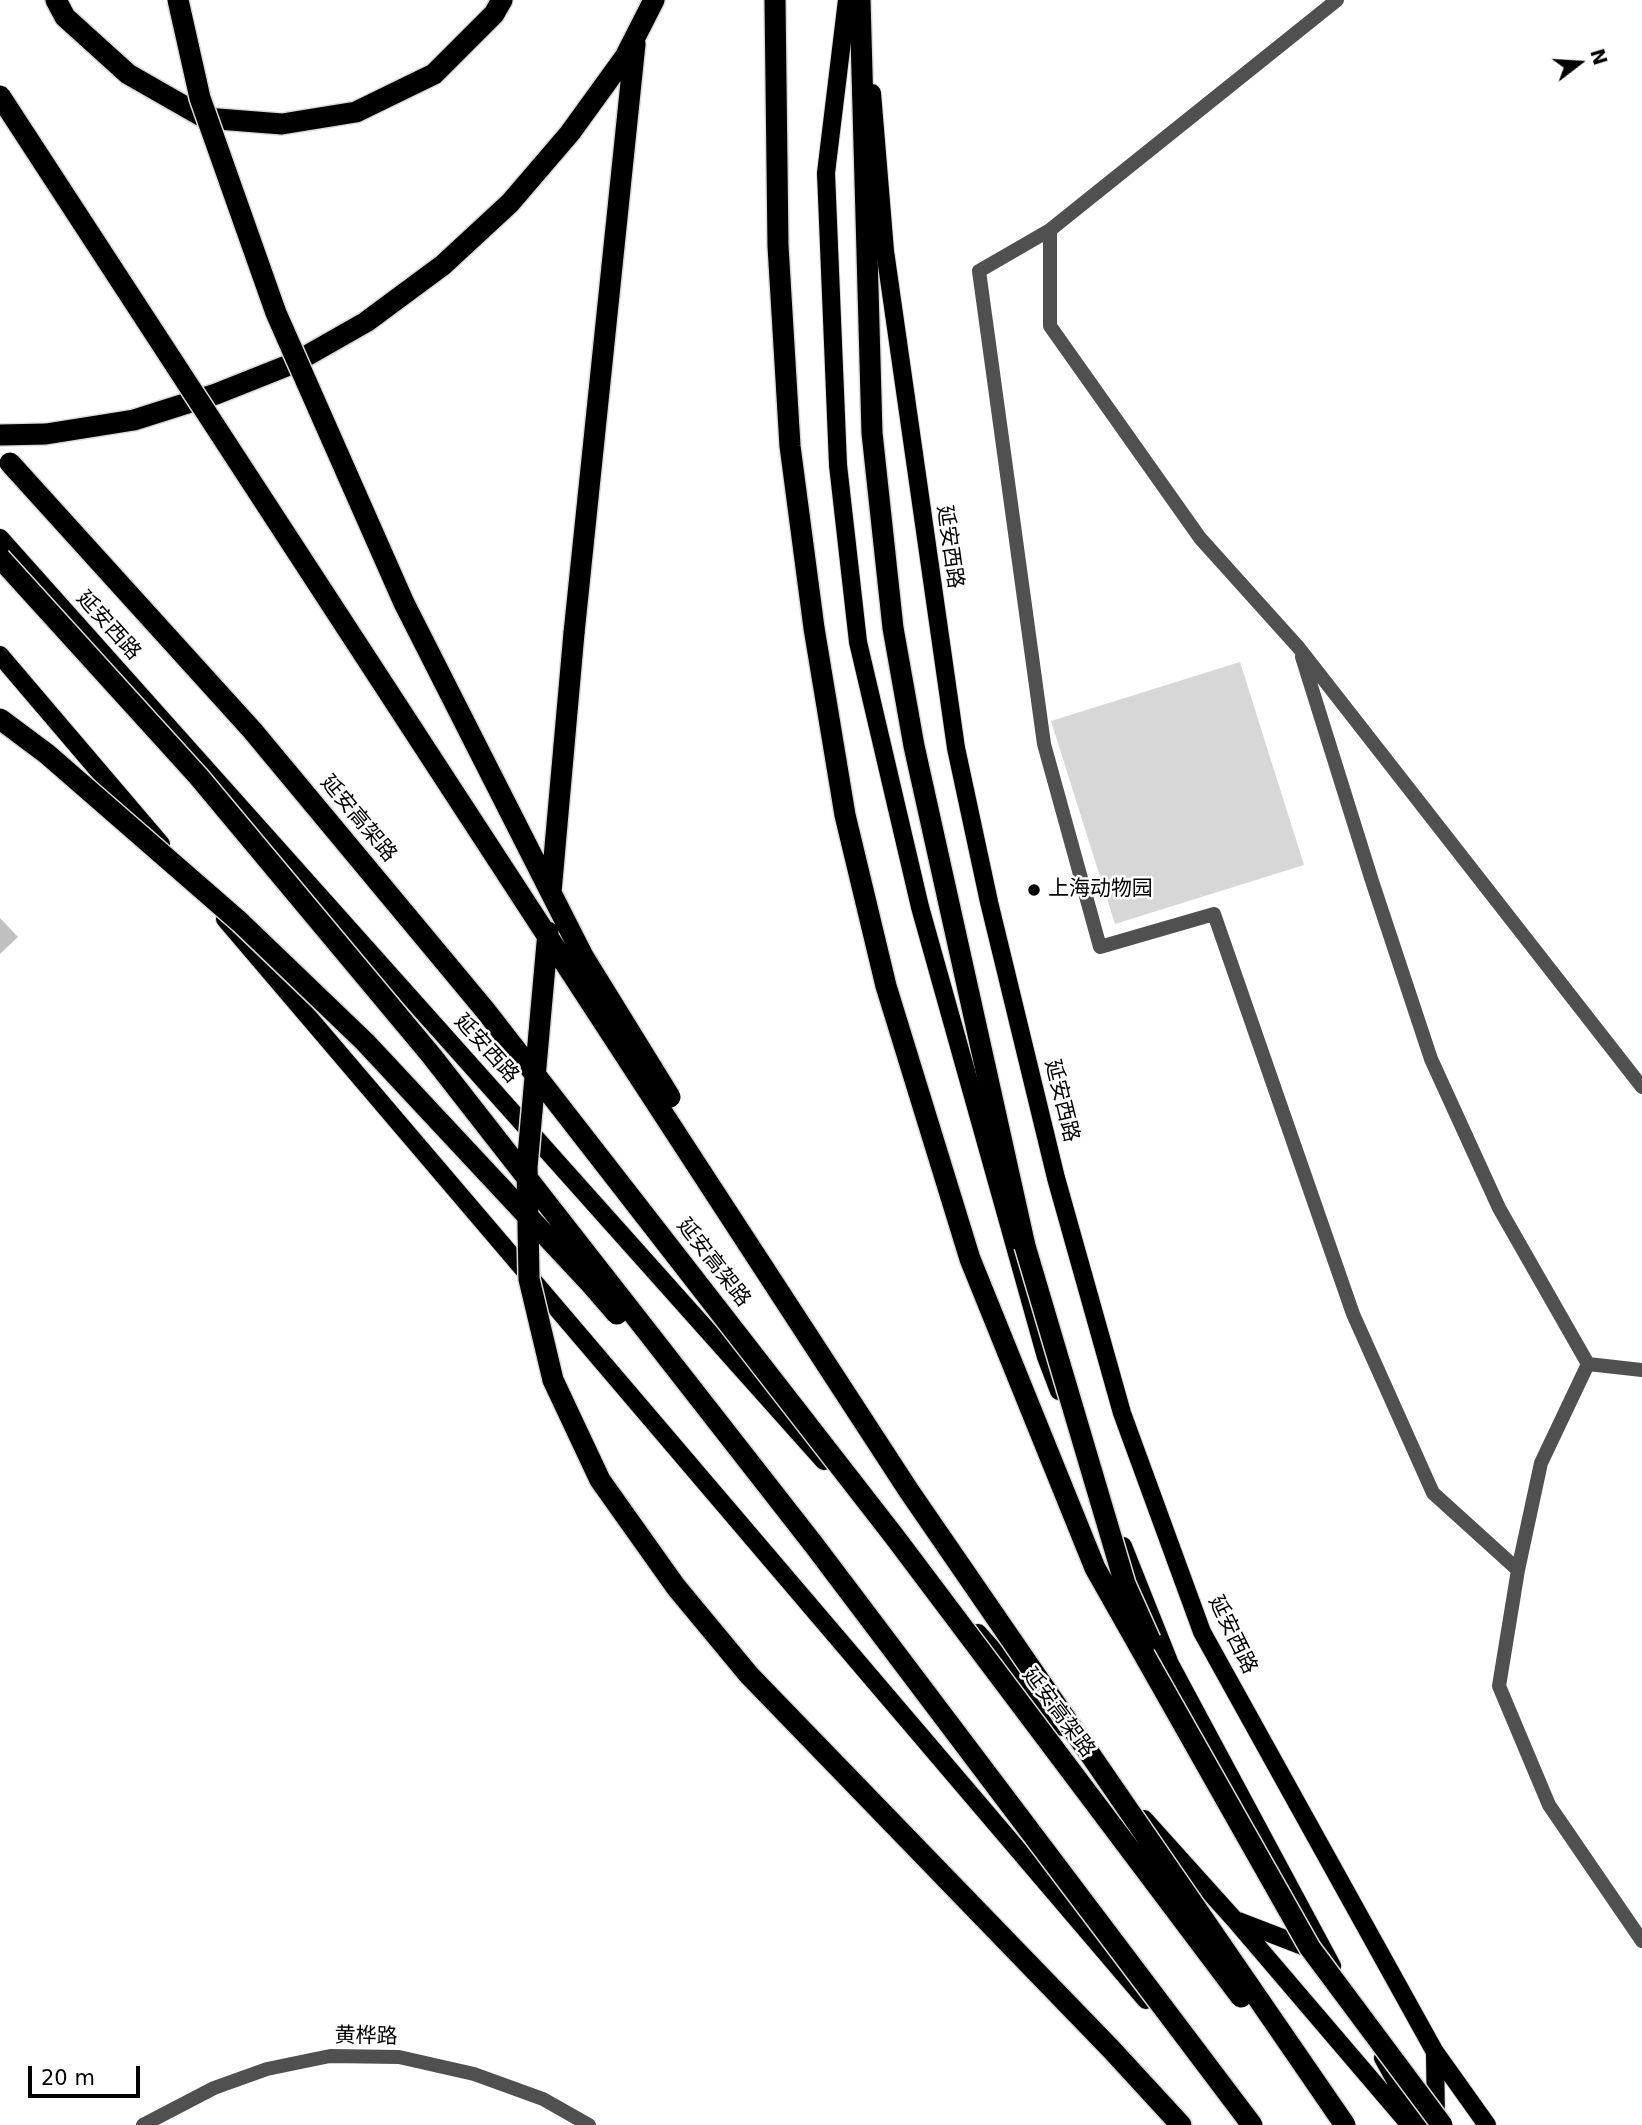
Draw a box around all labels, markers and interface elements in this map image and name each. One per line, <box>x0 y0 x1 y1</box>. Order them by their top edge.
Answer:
north arrow <box>1544 28 1614 98</box>
text: N <box>1586 46 1612 68</box>
street label: 延安西路 <box>931 504 967 590</box>
street label: 延安西路 <box>71 586 145 666</box>
street label: 延安高架路 <box>315 771 401 867</box>
place label: 上海动物园 <box>1048 877 1153 903</box>
marker: 上海动物园 <box>1026 882 1042 898</box>
street label: 延安西路 <box>449 1009 523 1089</box>
street label: 延安西路 <box>1039 1057 1083 1145</box>
street label: 延安高架路 <box>671 1214 755 1312</box>
street label: 延安西路 <box>1202 1592 1262 1678</box>
street label: 延安高架路 <box>1016 1663 1100 1763</box>
street label: 黄桦路 <box>334 2024 398 2050</box>
scale bar <box>32 2052 144 2096</box>
text: 20 m <box>41 2066 95 2090</box>

